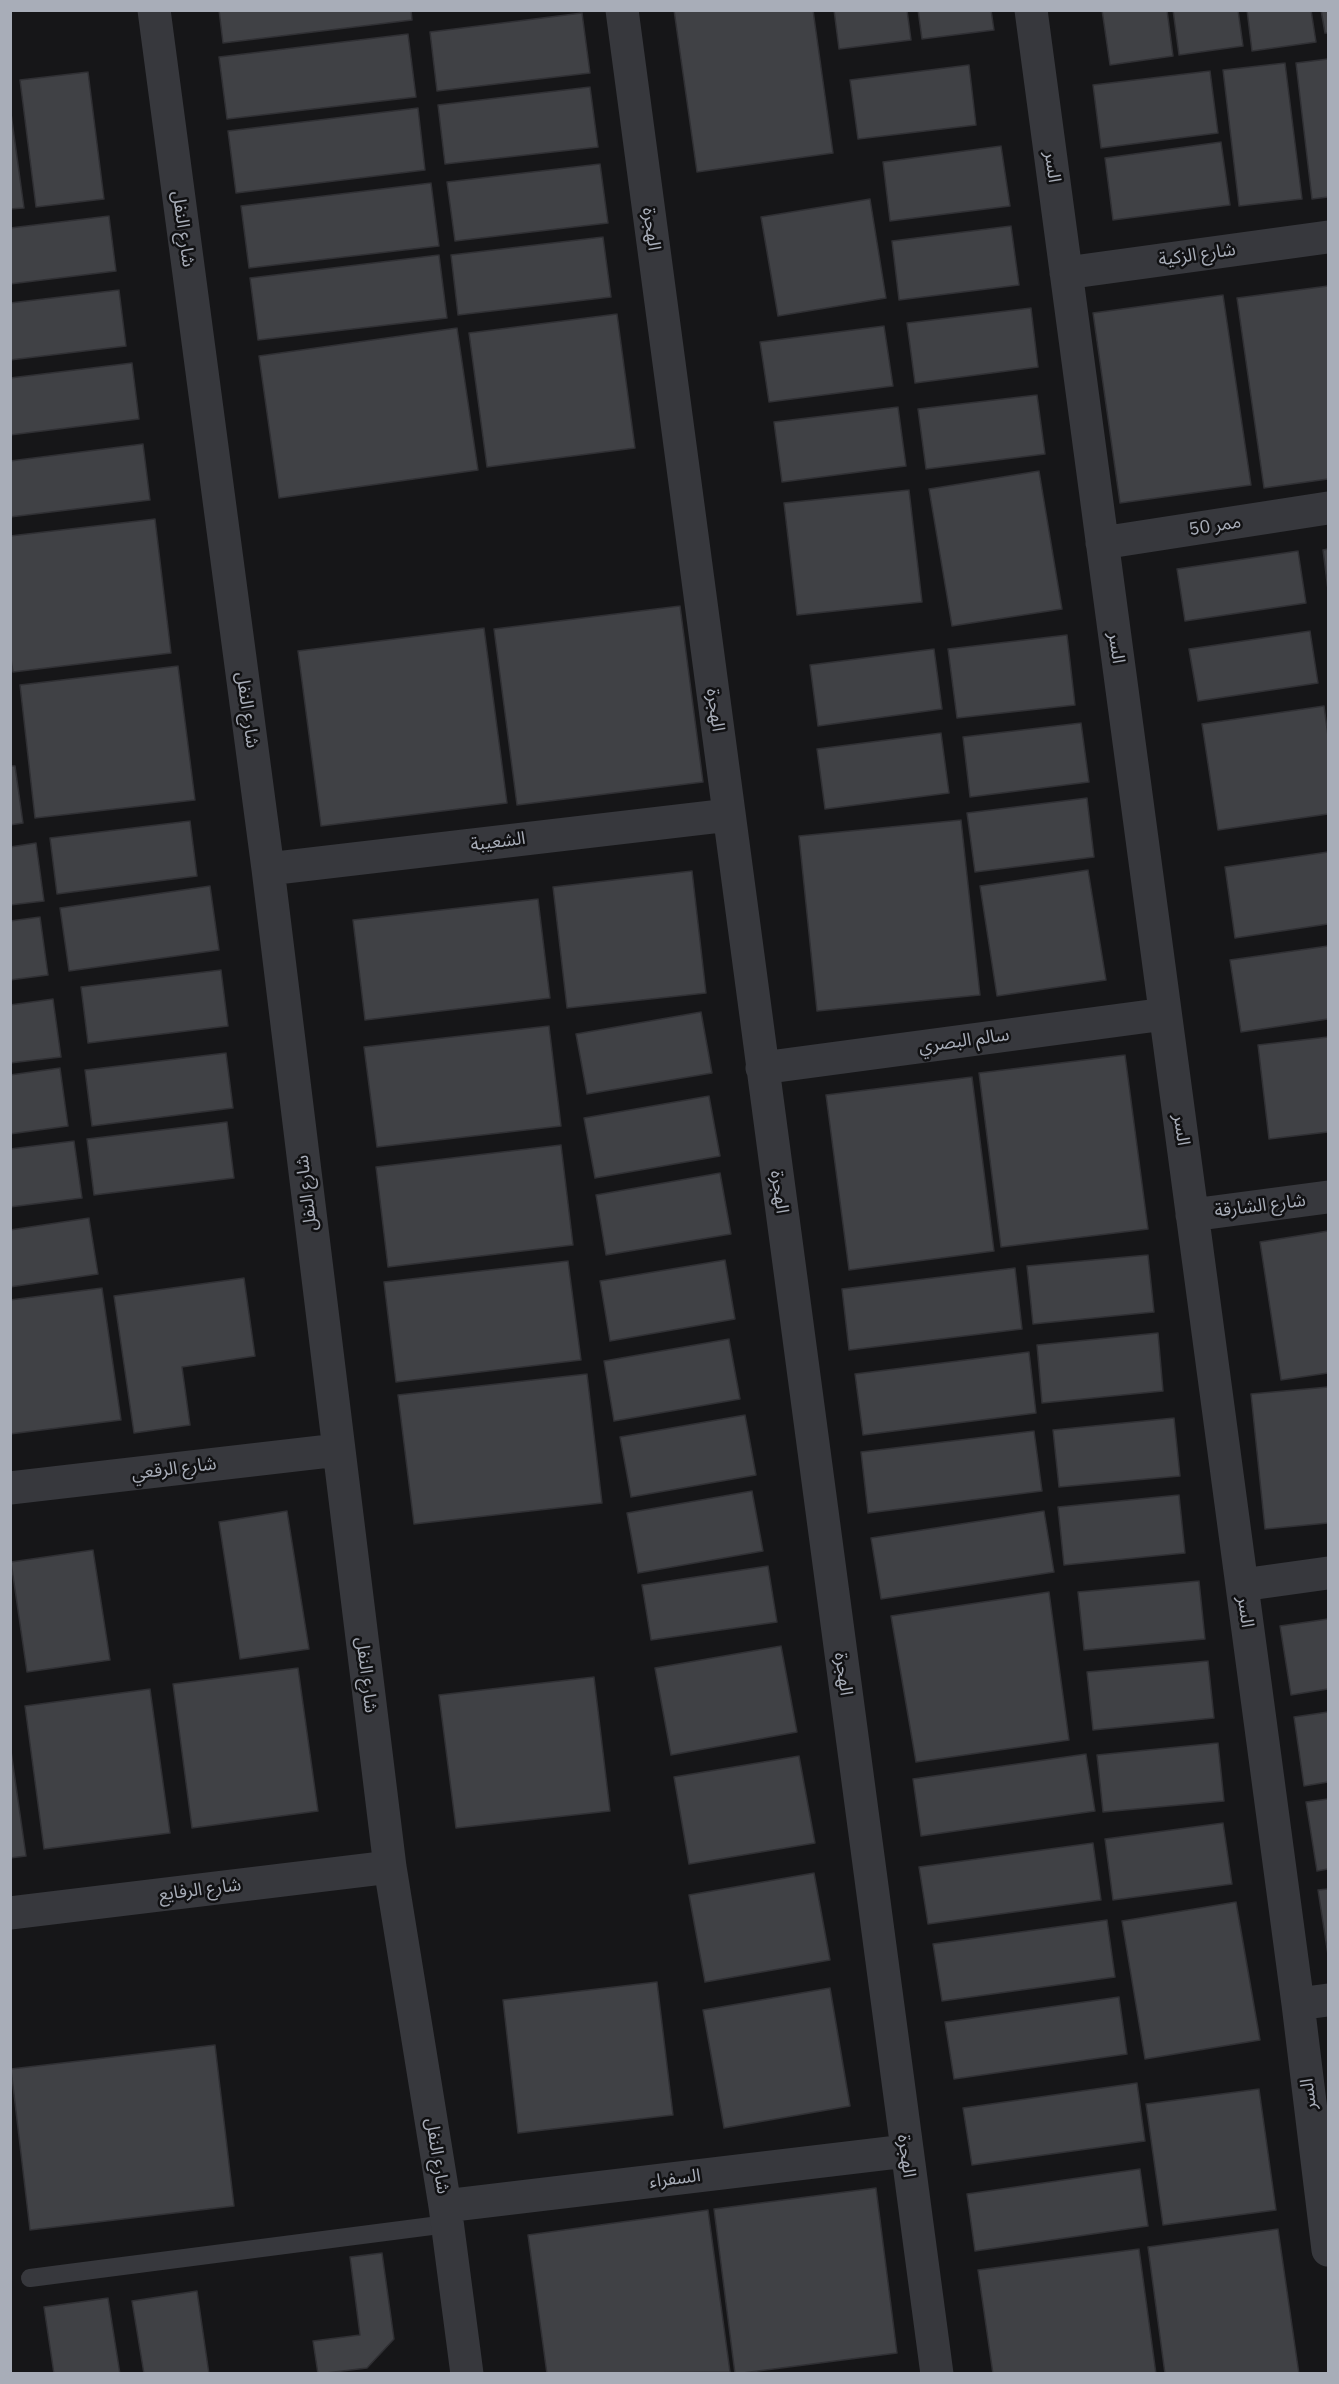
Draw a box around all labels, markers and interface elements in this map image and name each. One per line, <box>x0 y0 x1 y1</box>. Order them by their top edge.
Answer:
street label: السر <box>1039 150 1065 184</box>
street label: شارع النفل <box>167 190 199 268</box>
street label: الهجرة <box>637 206 665 252</box>
street label: شارع الزكية <box>1157 239 1237 271</box>
street label: ممر 50 <box>1187 511 1243 541</box>
street label: السر <box>1103 631 1129 665</box>
street label: شارع النفل <box>231 671 263 749</box>
street label: الهجرة <box>701 687 729 733</box>
street label: الشعيبة <box>469 828 527 856</box>
street label: سالم البصري <box>917 1024 1011 1058</box>
street label: السر <box>1168 1113 1194 1147</box>
street label: شارع النفل <box>292 1154 322 1232</box>
street label: الهجرة <box>765 1169 793 1215</box>
street label: شارع الشارقة <box>1213 1190 1307 1222</box>
street label: شارع الرقعي <box>130 1453 218 1485</box>
street label: السر <box>1232 1595 1258 1629</box>
street label: شارع النفل <box>351 1636 381 1714</box>
street label: الهجرة <box>829 1651 857 1697</box>
street label: شارع الرفايع <box>157 1874 243 1906</box>
street label: السر <box>1296 2077 1322 2111</box>
street label: شارع النفل <box>420 2117 454 2195</box>
street label: الهجرة <box>892 2133 920 2179</box>
street label: السفراء <box>648 2165 702 2193</box>

